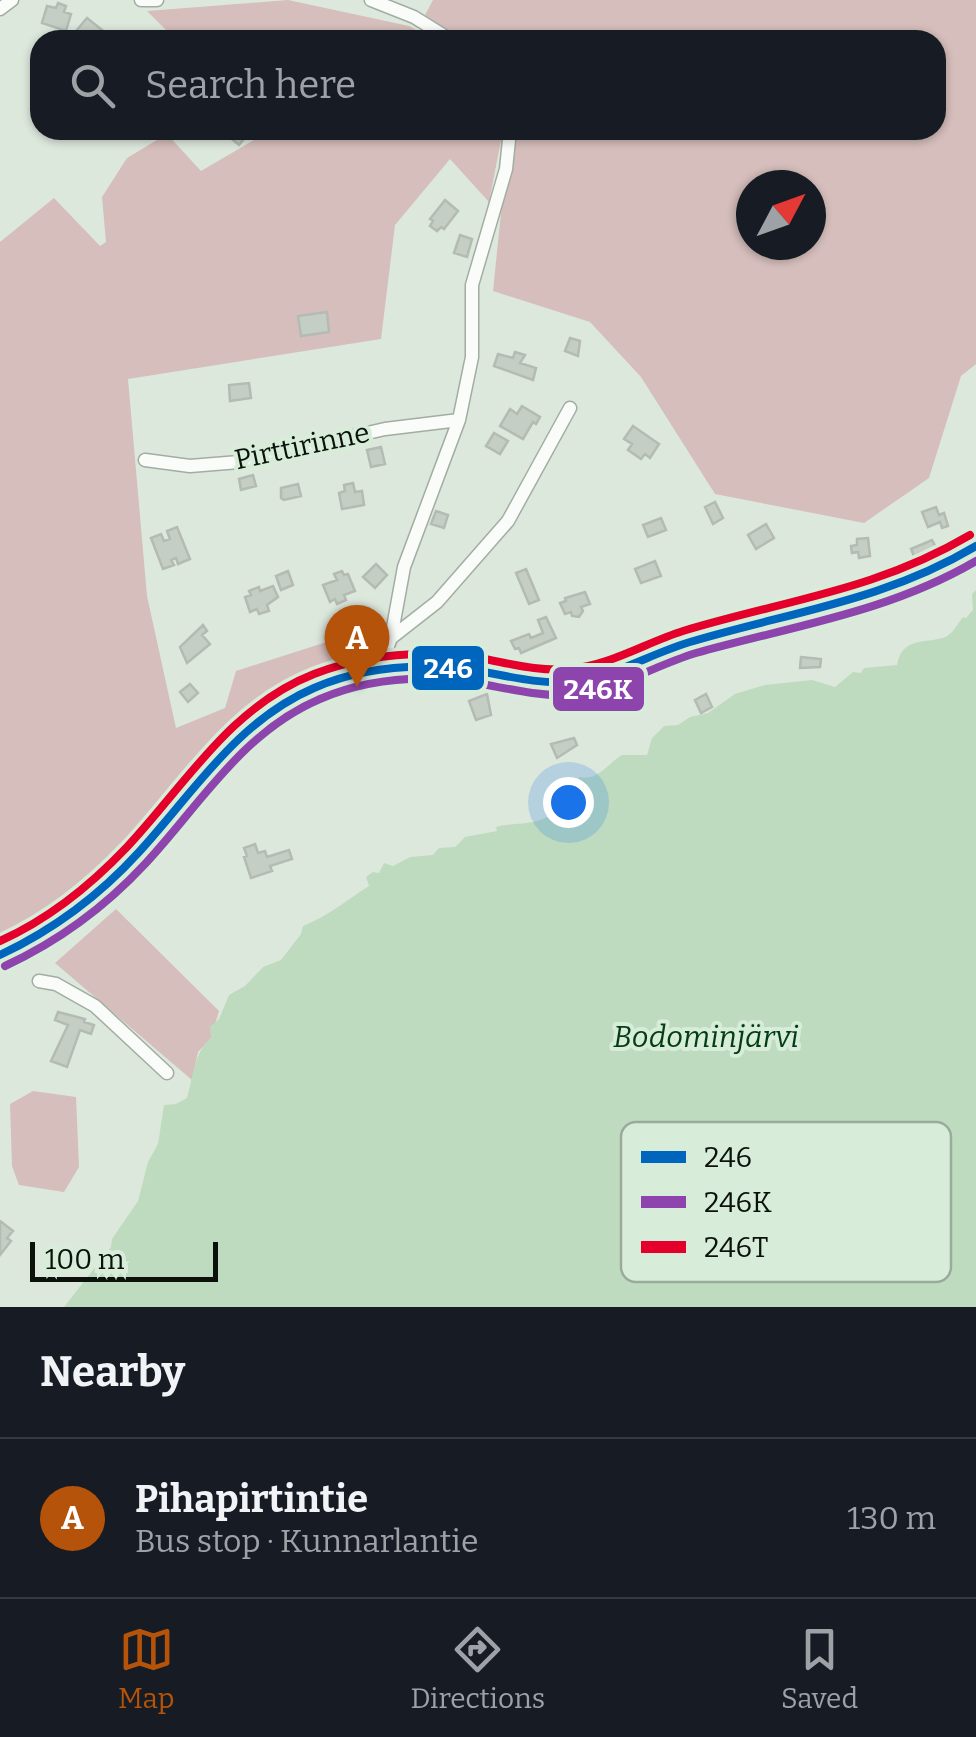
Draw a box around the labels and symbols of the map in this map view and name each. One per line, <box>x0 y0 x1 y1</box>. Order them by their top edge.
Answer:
north arrow <box>736 170 826 260</box>
street label: Pirttirinne <box>232 416 372 476</box>
pin: A <box>324 604 390 687</box>
line badge: 246 <box>410 644 486 692</box>
text: 246 <box>423 652 473 685</box>
line badge: 246K <box>551 665 646 713</box>
text: 246K <box>563 673 633 706</box>
your location <box>543 777 594 828</box>
water label: Bodominjärvi <box>613 1019 799 1055</box>
legend <box>621 1122 951 1282</box>
text: 246 <box>704 1141 752 1174</box>
text: 246K <box>704 1186 772 1219</box>
text: 246T <box>704 1231 768 1264</box>
scale bar <box>30 1237 218 1282</box>

